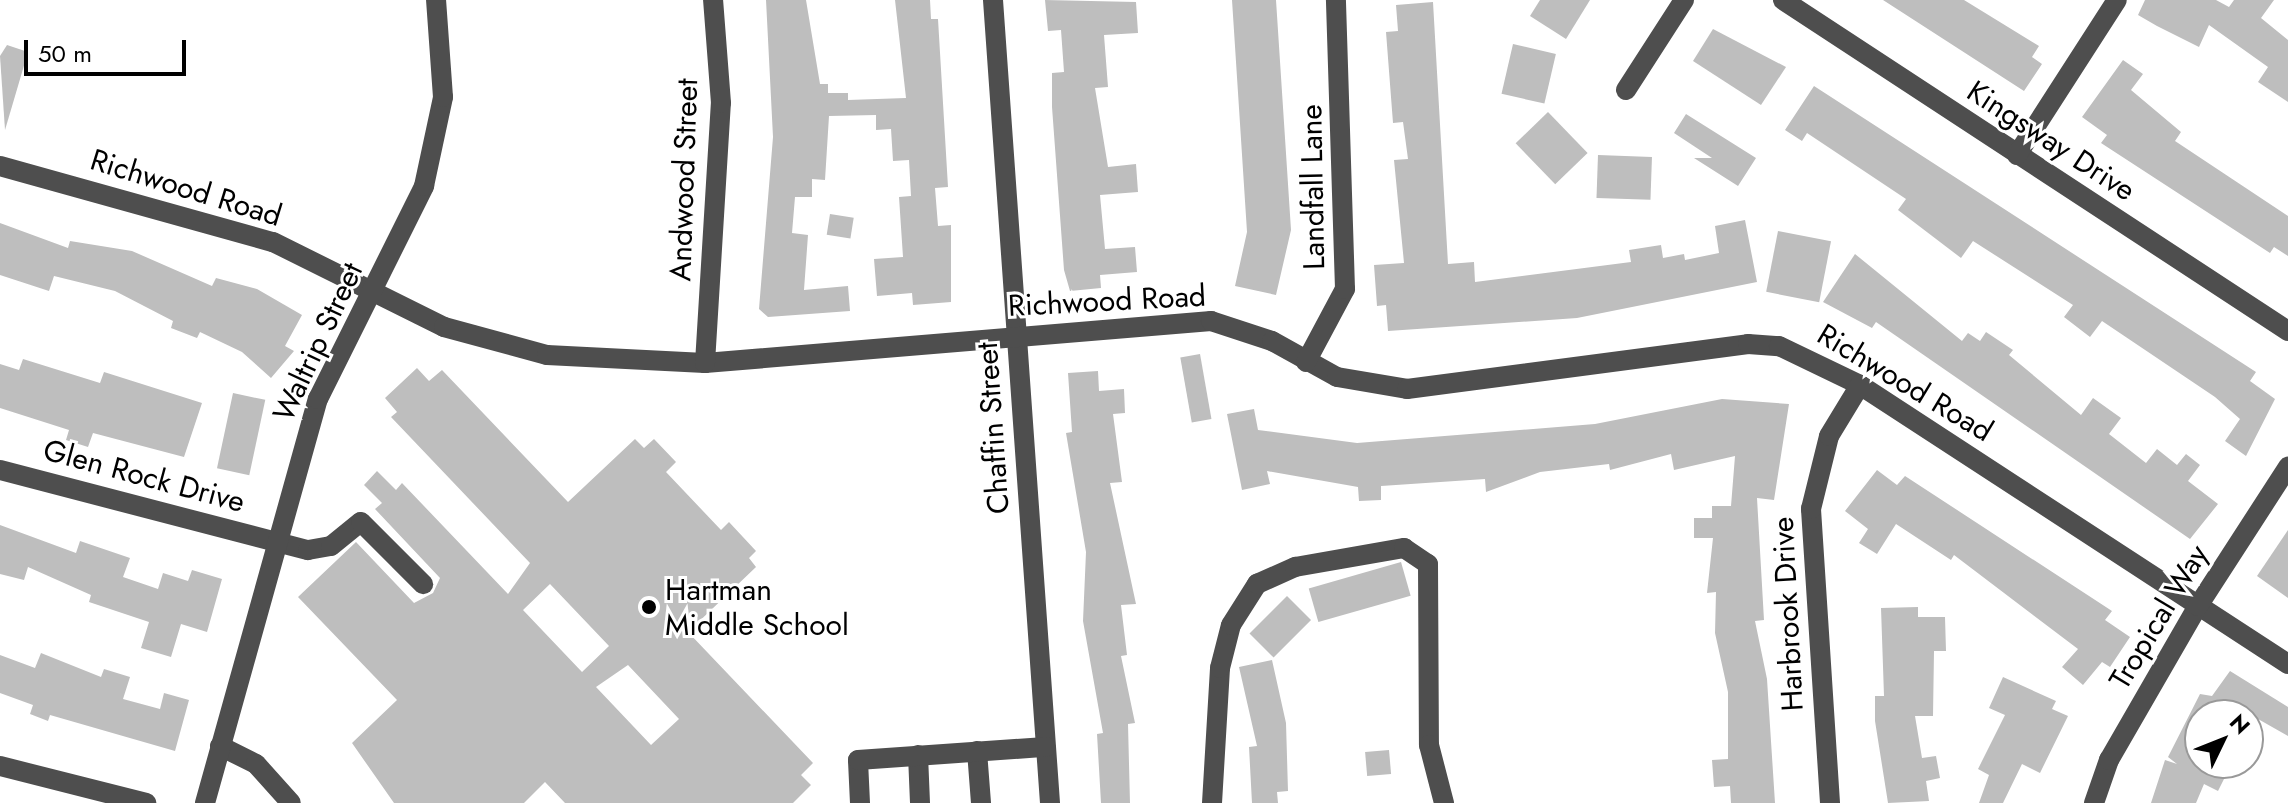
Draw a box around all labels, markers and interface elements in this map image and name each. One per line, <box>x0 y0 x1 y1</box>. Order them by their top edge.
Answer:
scale bar <box>28 24 190 74</box>
text: 50 m <box>38 36 92 71</box>
street label: Kingsway Drive <box>1960 73 2142 209</box>
street label: Andwood Street <box>662 78 706 282</box>
street label: Landfall Lane <box>1294 104 1332 270</box>
street label: Richwood Road <box>86 142 286 234</box>
street label: Waltrip Street <box>266 257 370 427</box>
street label: Richwood Road <box>1007 278 1207 324</box>
street label: Richwood Road <box>1811 317 1999 449</box>
street label: Chaffin Street <box>969 341 1017 515</box>
street label: Glen Rock Drive <box>39 432 249 520</box>
street label: Harbrook Drive <box>1765 516 1811 712</box>
street label: Tropical Way <box>2102 539 2216 695</box>
place label: Hartman Middle School <box>665 572 849 642</box>
marker: Hartman Middle School <box>640 598 658 616</box>
north arrow <box>2184 699 2264 779</box>
text: N <box>2222 707 2258 741</box>

